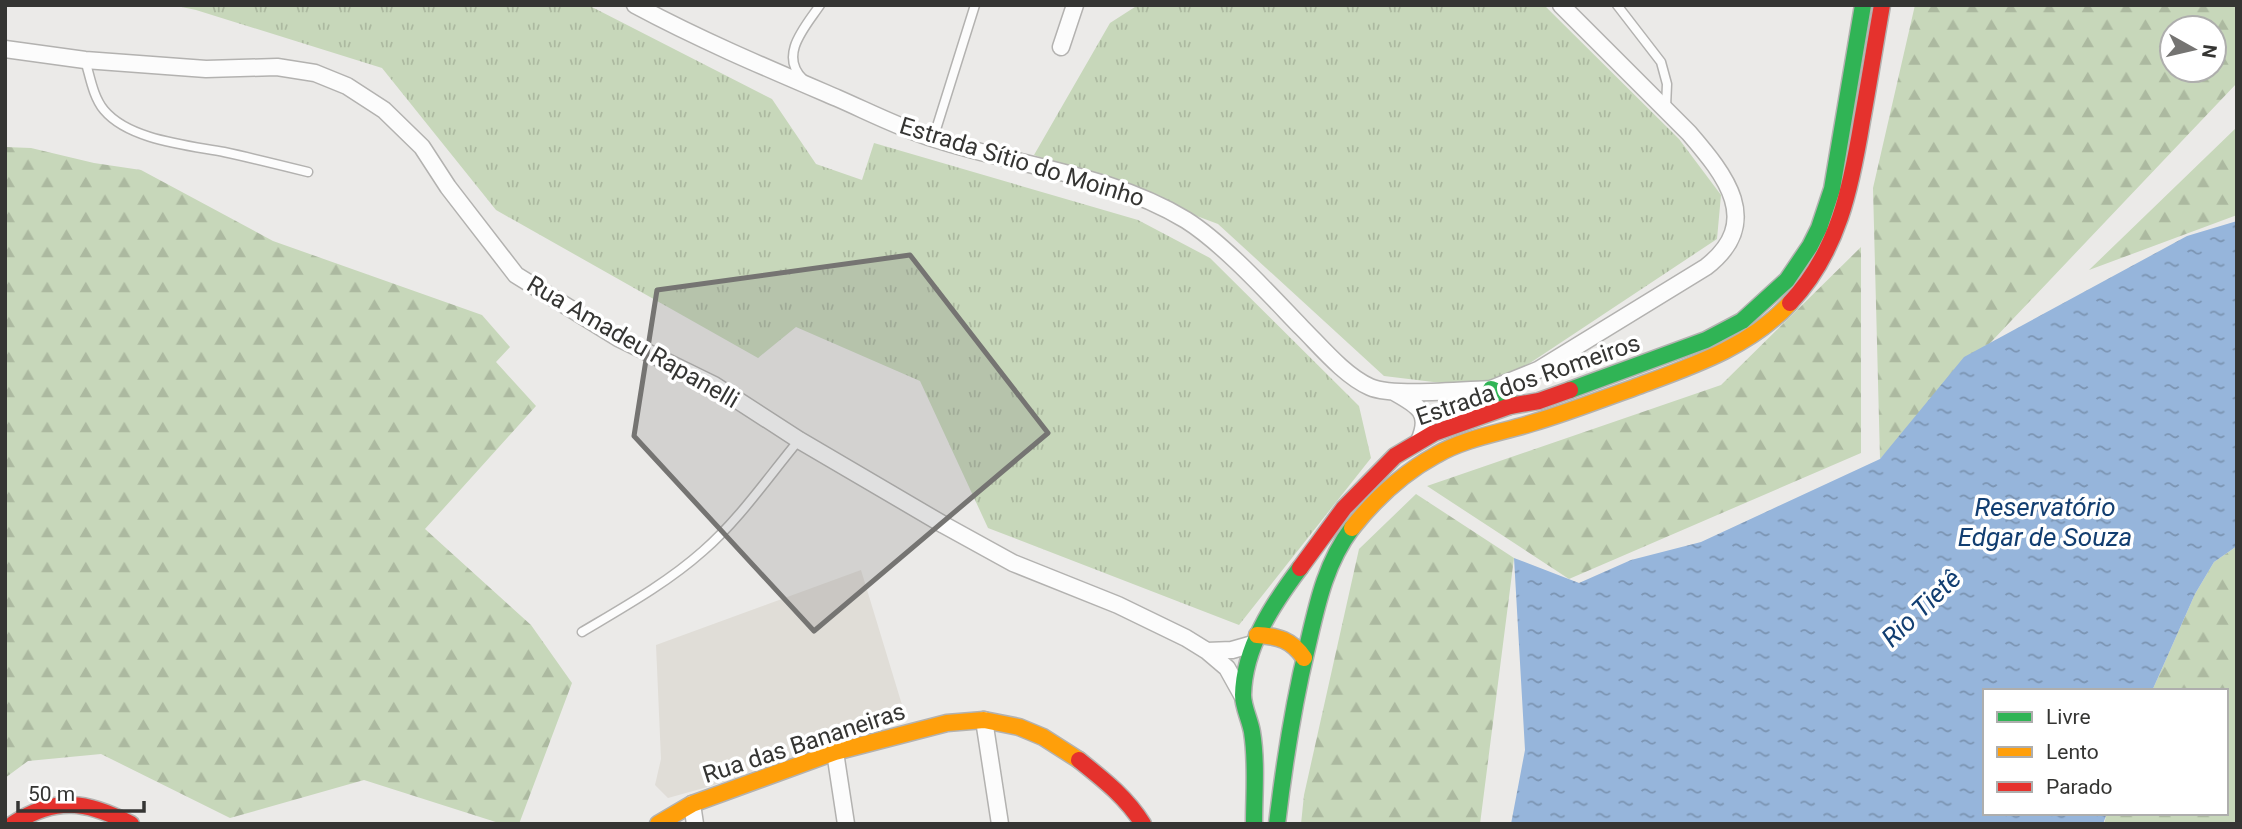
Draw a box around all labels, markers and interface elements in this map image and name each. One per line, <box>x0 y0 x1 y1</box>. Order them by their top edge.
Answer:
north arrow <box>2158 14 2228 84</box>
text: N <box>2197 43 2222 60</box>
street label: Estrada Sítio do Moinho <box>896 111 1148 213</box>
street label: Rua Amadeu Rapanelli <box>522 270 744 414</box>
street label: Estrada dos Romeiros <box>1412 329 1644 431</box>
water label: Reservatório Edgar de Souza <box>1958 492 2132 552</box>
water label: Rio Tietê <box>1875 563 1967 653</box>
legend <box>1983 689 2228 815</box>
street label: Rua das Bananeiras <box>699 697 909 789</box>
text: Livre <box>2046 705 2091 729</box>
text: Lento <box>2046 740 2099 764</box>
scale bar <box>18 770 144 814</box>
text: Parado <box>2046 775 2113 799</box>
text: 50 m <box>28 782 75 806</box>

